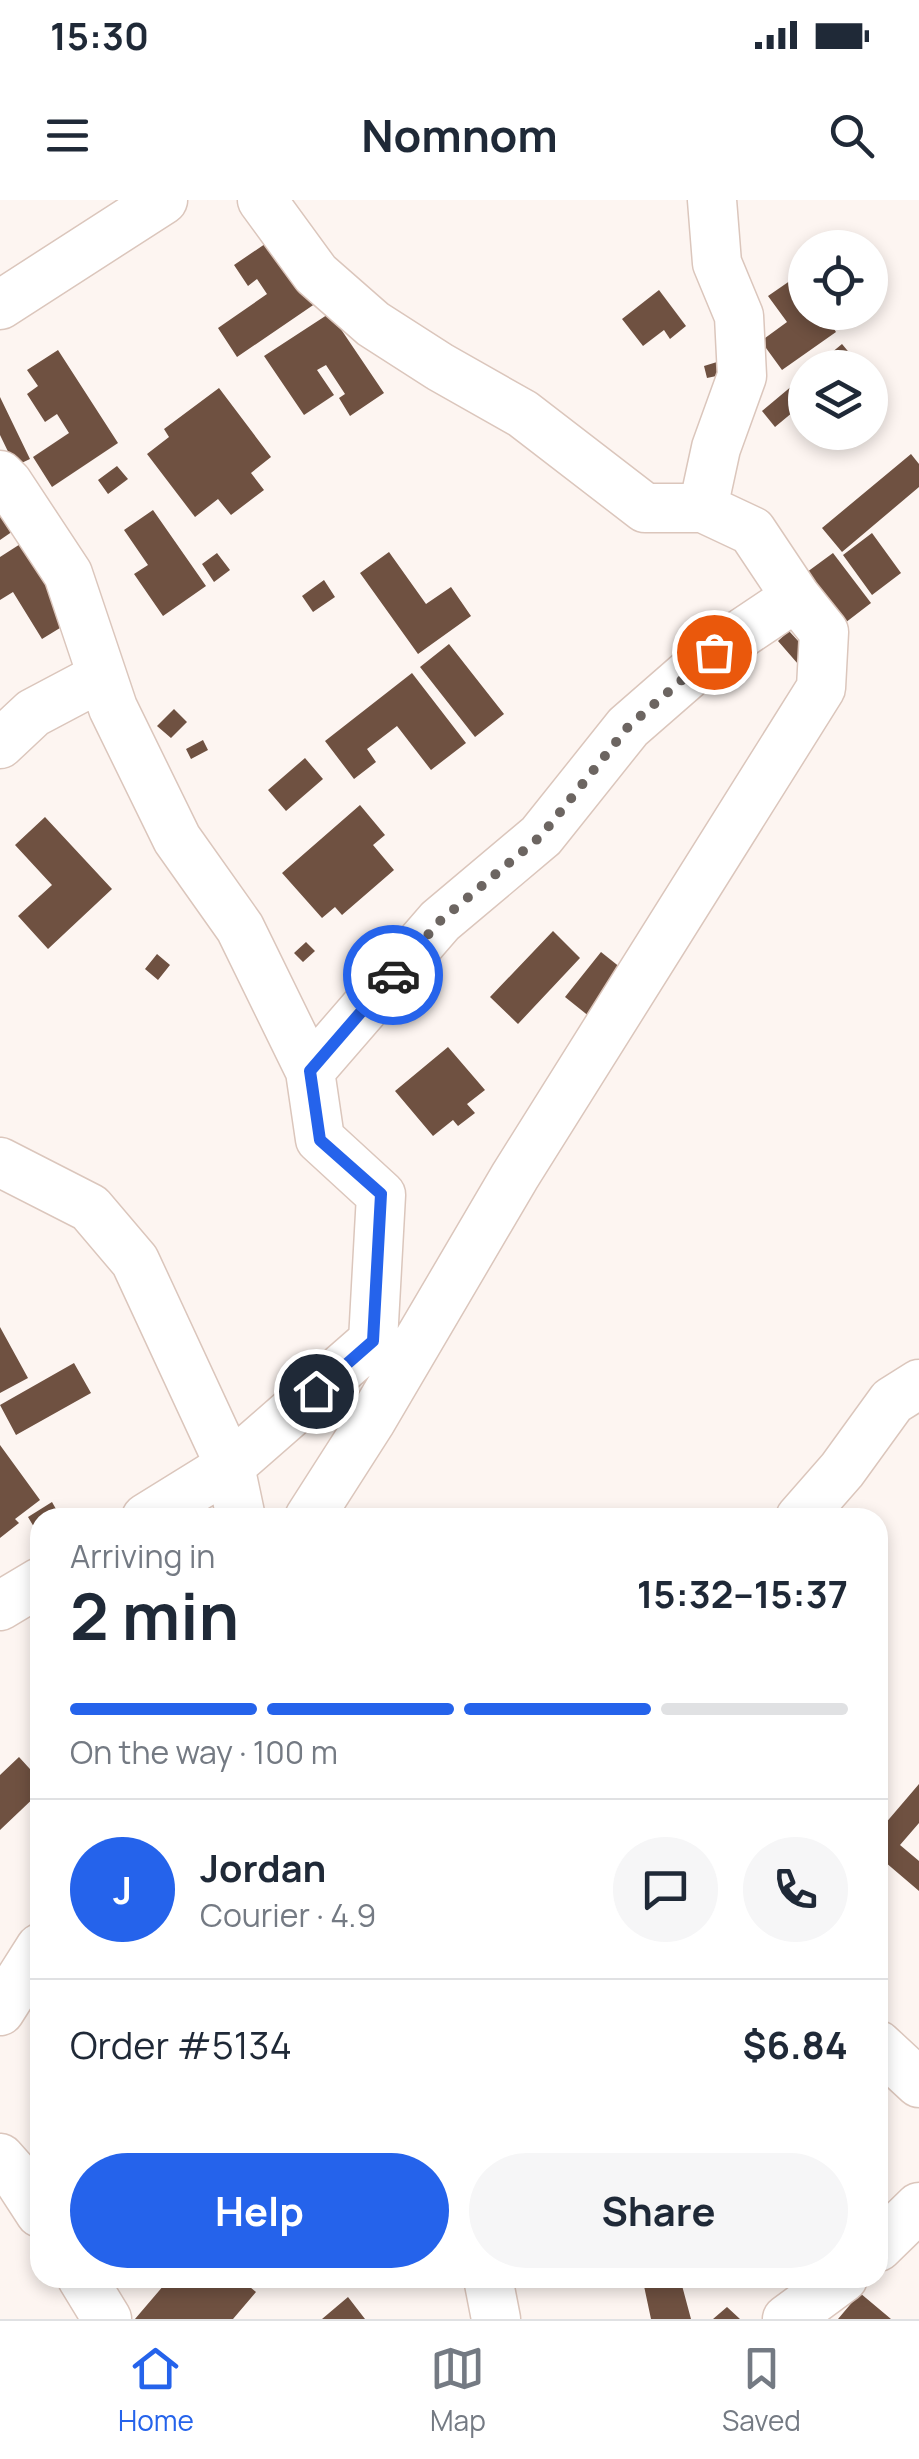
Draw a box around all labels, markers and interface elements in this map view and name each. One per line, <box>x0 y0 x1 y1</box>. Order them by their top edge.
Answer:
text: 15:30 <box>50 9 149 61</box>
text: Nomnom <box>361 104 558 166</box>
icon: menu <box>40 108 95 163</box>
icon: search <box>824 108 879 163</box>
map controls <box>788 230 888 450</box>
button: locate <box>788 230 888 330</box>
button: layers <box>788 350 888 450</box>
pin <box>672 610 757 695</box>
icon: bag <box>687 625 742 680</box>
courier <box>343 925 443 1025</box>
icon: car <box>366 948 421 1003</box>
pin <box>274 1349 359 1434</box>
icon: home <box>289 1364 344 1419</box>
text: Arriving in <box>70 1534 215 1578</box>
text: 15:32–15:37 <box>637 1567 848 1619</box>
text: 2 min <box>70 1571 239 1660</box>
text: On the way · 100 m <box>70 1730 338 1774</box>
button: chat <box>613 1837 718 1942</box>
button: phone <box>743 1837 848 1942</box>
text: Jordan <box>200 1841 326 1893</box>
text: J <box>113 1863 132 1915</box>
text: Courier · 4.9 <box>200 1893 376 1937</box>
text: Order #5134 <box>70 2018 292 2070</box>
text: $6.84 <box>743 2018 848 2070</box>
button: Help <box>70 2153 449 2268</box>
button: Share <box>469 2153 848 2268</box>
tab: Home <box>118 2341 194 2439</box>
tab: Map <box>430 2341 486 2439</box>
tab: Saved <box>722 2341 801 2439</box>

